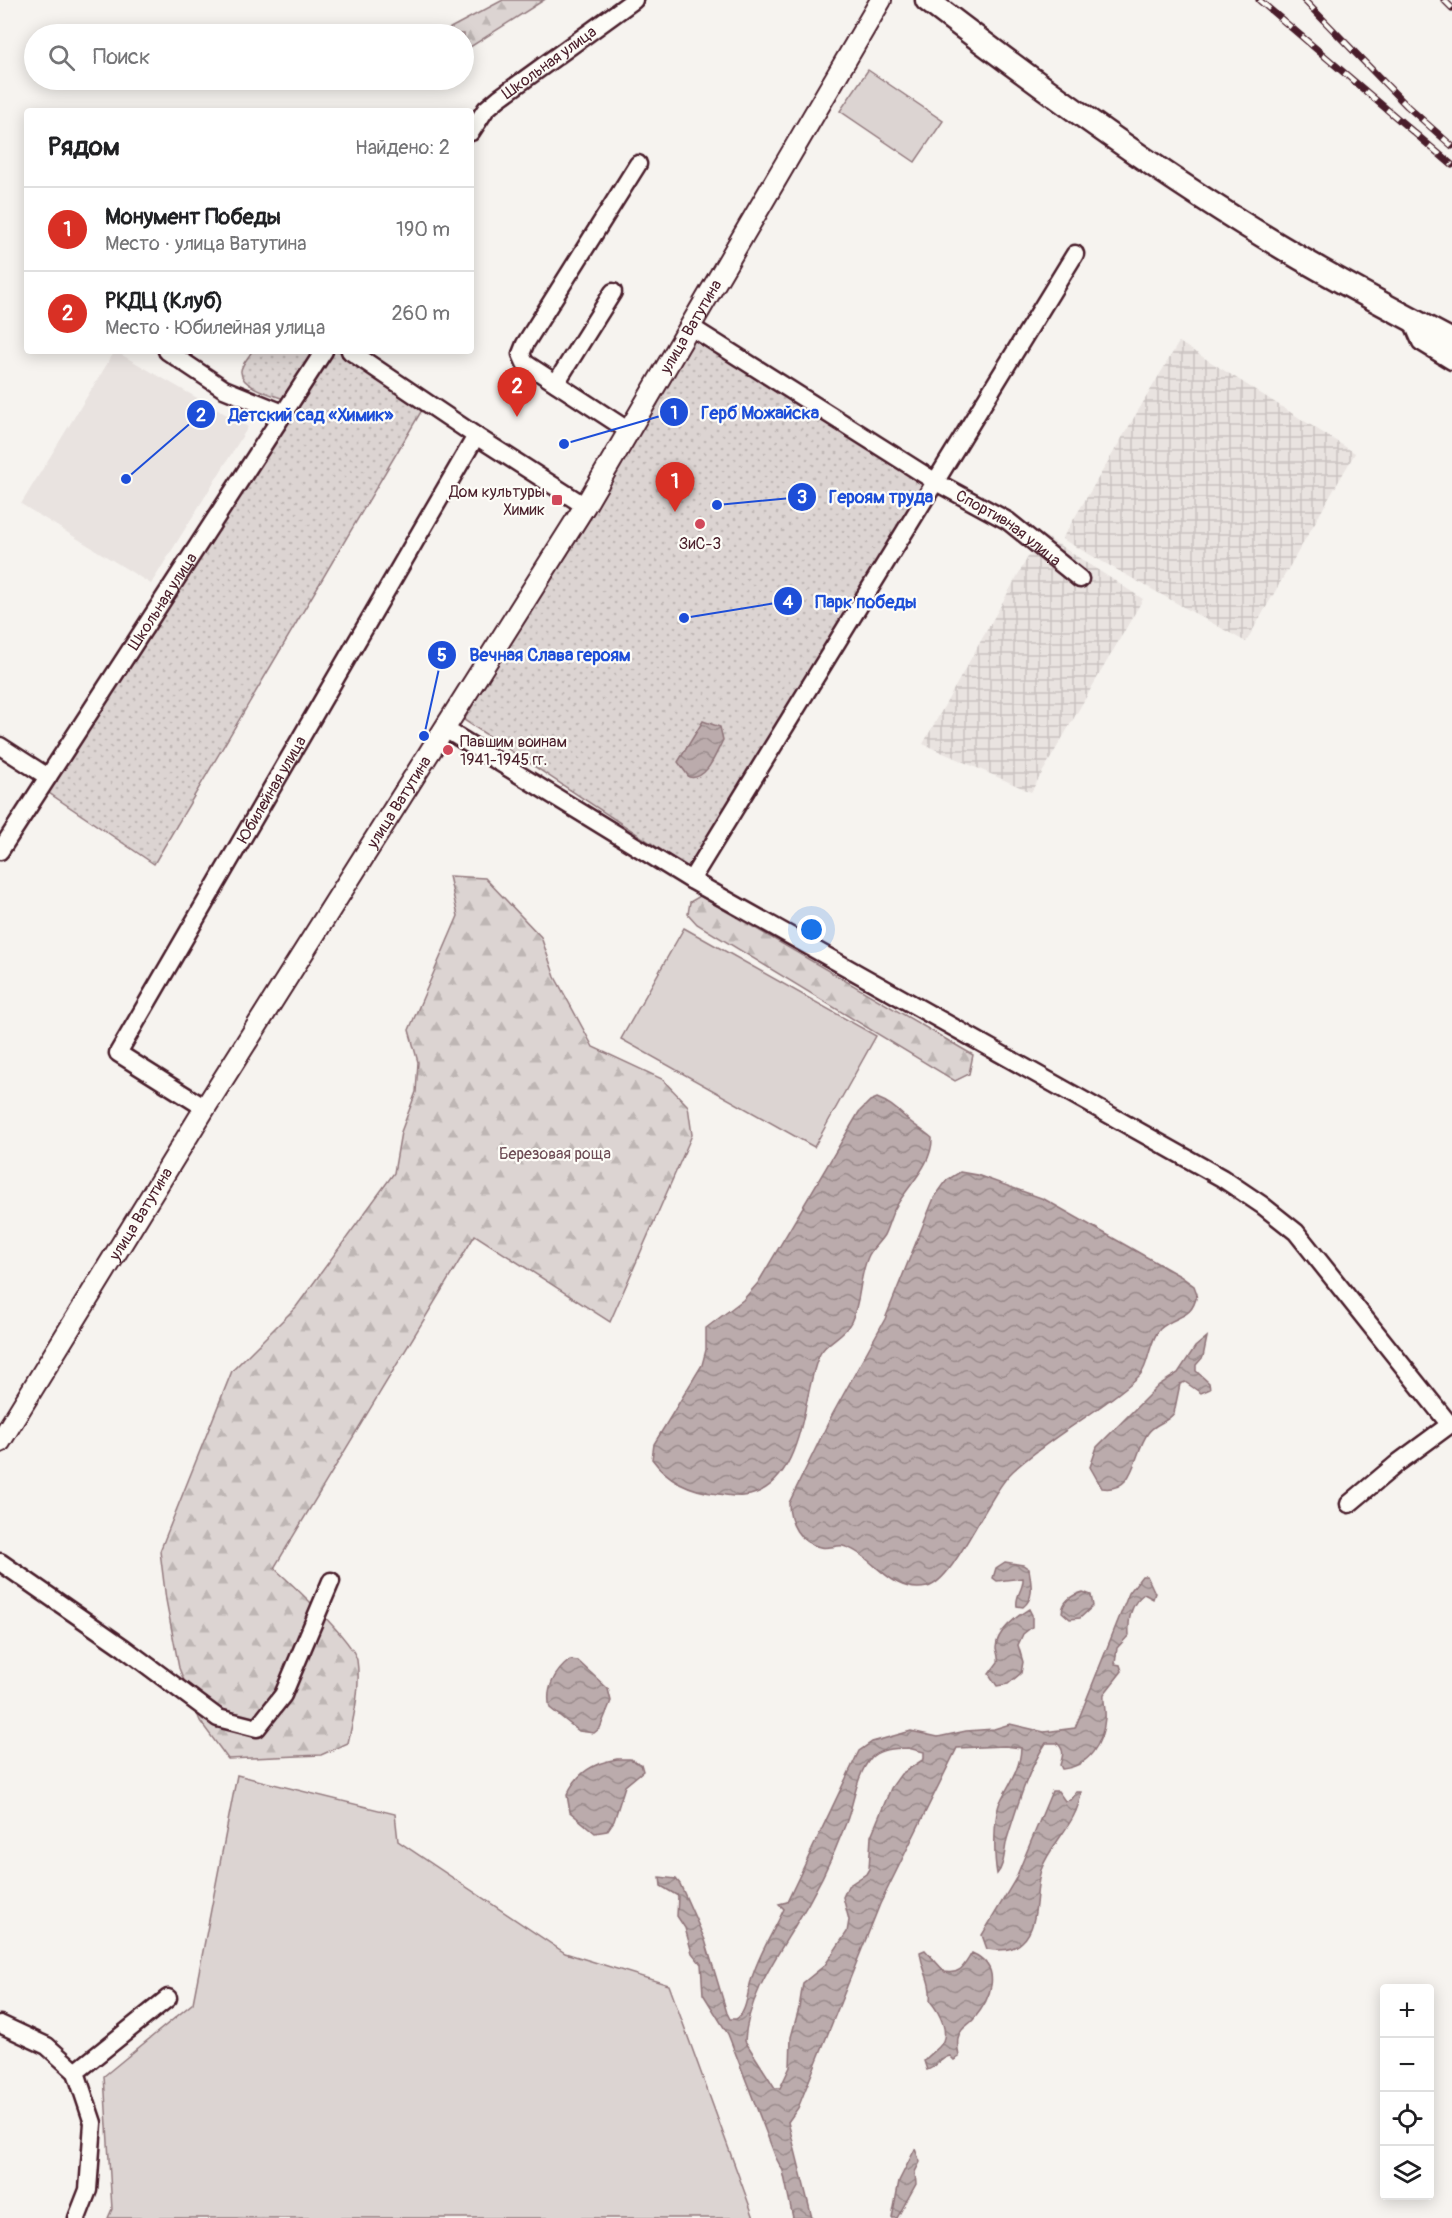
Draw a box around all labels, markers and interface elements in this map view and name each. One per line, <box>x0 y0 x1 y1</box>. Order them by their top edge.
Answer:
street label: Школьная улица <box>498 22 601 104</box>
search box <box>24 24 474 90</box>
icon: search <box>45 41 78 74</box>
text: Поиск <box>93 43 150 71</box>
text: Рядом <box>48 131 120 163</box>
text: Найдено: 2 <box>355 135 450 160</box>
text: Монумент Победы <box>105 203 281 231</box>
text: 1 <box>64 217 71 242</box>
text: 190 m <box>396 217 450 242</box>
text: Место · улица Ватутина <box>105 231 306 256</box>
street label: улица Ватутина <box>655 276 726 378</box>
text: РКДЦ (Клуб) <box>105 287 223 315</box>
text: 2 <box>62 301 73 326</box>
text: 260 m <box>391 301 450 326</box>
text: Место · Юбилейная улица <box>105 315 325 340</box>
pin: 2 <box>498 368 536 417</box>
callout: Герб Можайска <box>659 394 831 430</box>
callout: Детский сад «Химик» <box>186 396 405 432</box>
text: 1 <box>670 402 678 425</box>
text: Герб Можайска <box>701 402 820 425</box>
text: 2 <box>196 404 206 427</box>
text: Детский сад «Химик» <box>228 404 394 427</box>
pin: 1 <box>656 462 694 512</box>
callout: Героям труда <box>787 479 945 515</box>
place label: Дом культуры Химик <box>448 482 545 520</box>
text: 3 <box>797 486 807 509</box>
text: Героям труда <box>829 486 934 509</box>
street label: Спортивная улица <box>952 486 1065 571</box>
marker: Дом культуры Химик <box>550 493 564 507</box>
marker: ЗиС-3 <box>693 517 707 531</box>
place label: ЗиС-3 <box>679 534 721 554</box>
street label: Школьная улица <box>124 549 202 654</box>
callout: Парк победы <box>773 583 928 619</box>
text: 4 <box>783 591 794 614</box>
text: Парк победы <box>815 591 917 614</box>
callout: Вечная Слава героям <box>427 637 642 673</box>
text: 5 <box>437 644 447 667</box>
text: Вечная Слава героям <box>469 644 631 667</box>
place label: Павшим воинам 1941-1945 гг. <box>460 732 567 770</box>
street label: Юбилейная улица <box>233 733 311 847</box>
marker: Павшим воинам 1941-1945 гг. <box>441 743 455 757</box>
street label: улица Ватутина <box>362 752 436 853</box>
your location <box>797 915 826 944</box>
park label: Березовая роща <box>499 1144 611 1164</box>
street label: улица Ватутина <box>104 1164 177 1265</box>
map controls <box>1380 1984 1434 2200</box>
button: + <box>1380 1984 1434 2038</box>
button: − <box>1380 2038 1434 2092</box>
button: locate <box>1380 2092 1434 2146</box>
button: layers <box>1380 2146 1434 2200</box>

